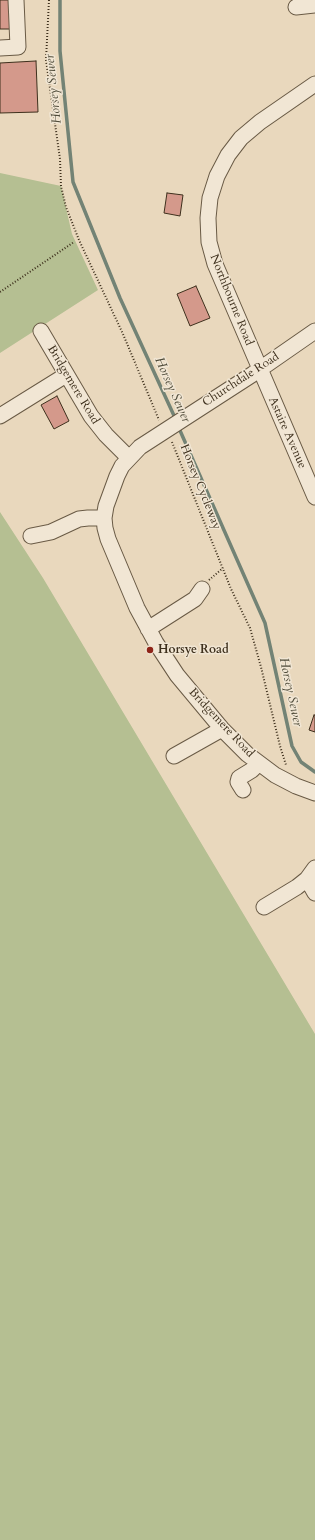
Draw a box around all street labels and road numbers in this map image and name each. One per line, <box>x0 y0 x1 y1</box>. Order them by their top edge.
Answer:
street label: Northbourne Road <box>206 252 256 348</box>
street label: Bridgemere Road <box>44 343 102 427</box>
street label: Churchdale Road <box>200 350 282 410</box>
street label: Astaire Avenue <box>265 395 309 471</box>
street label: Horsey Cycleway <box>176 442 224 532</box>
street label: Bridgemere Road <box>185 685 257 761</box>

